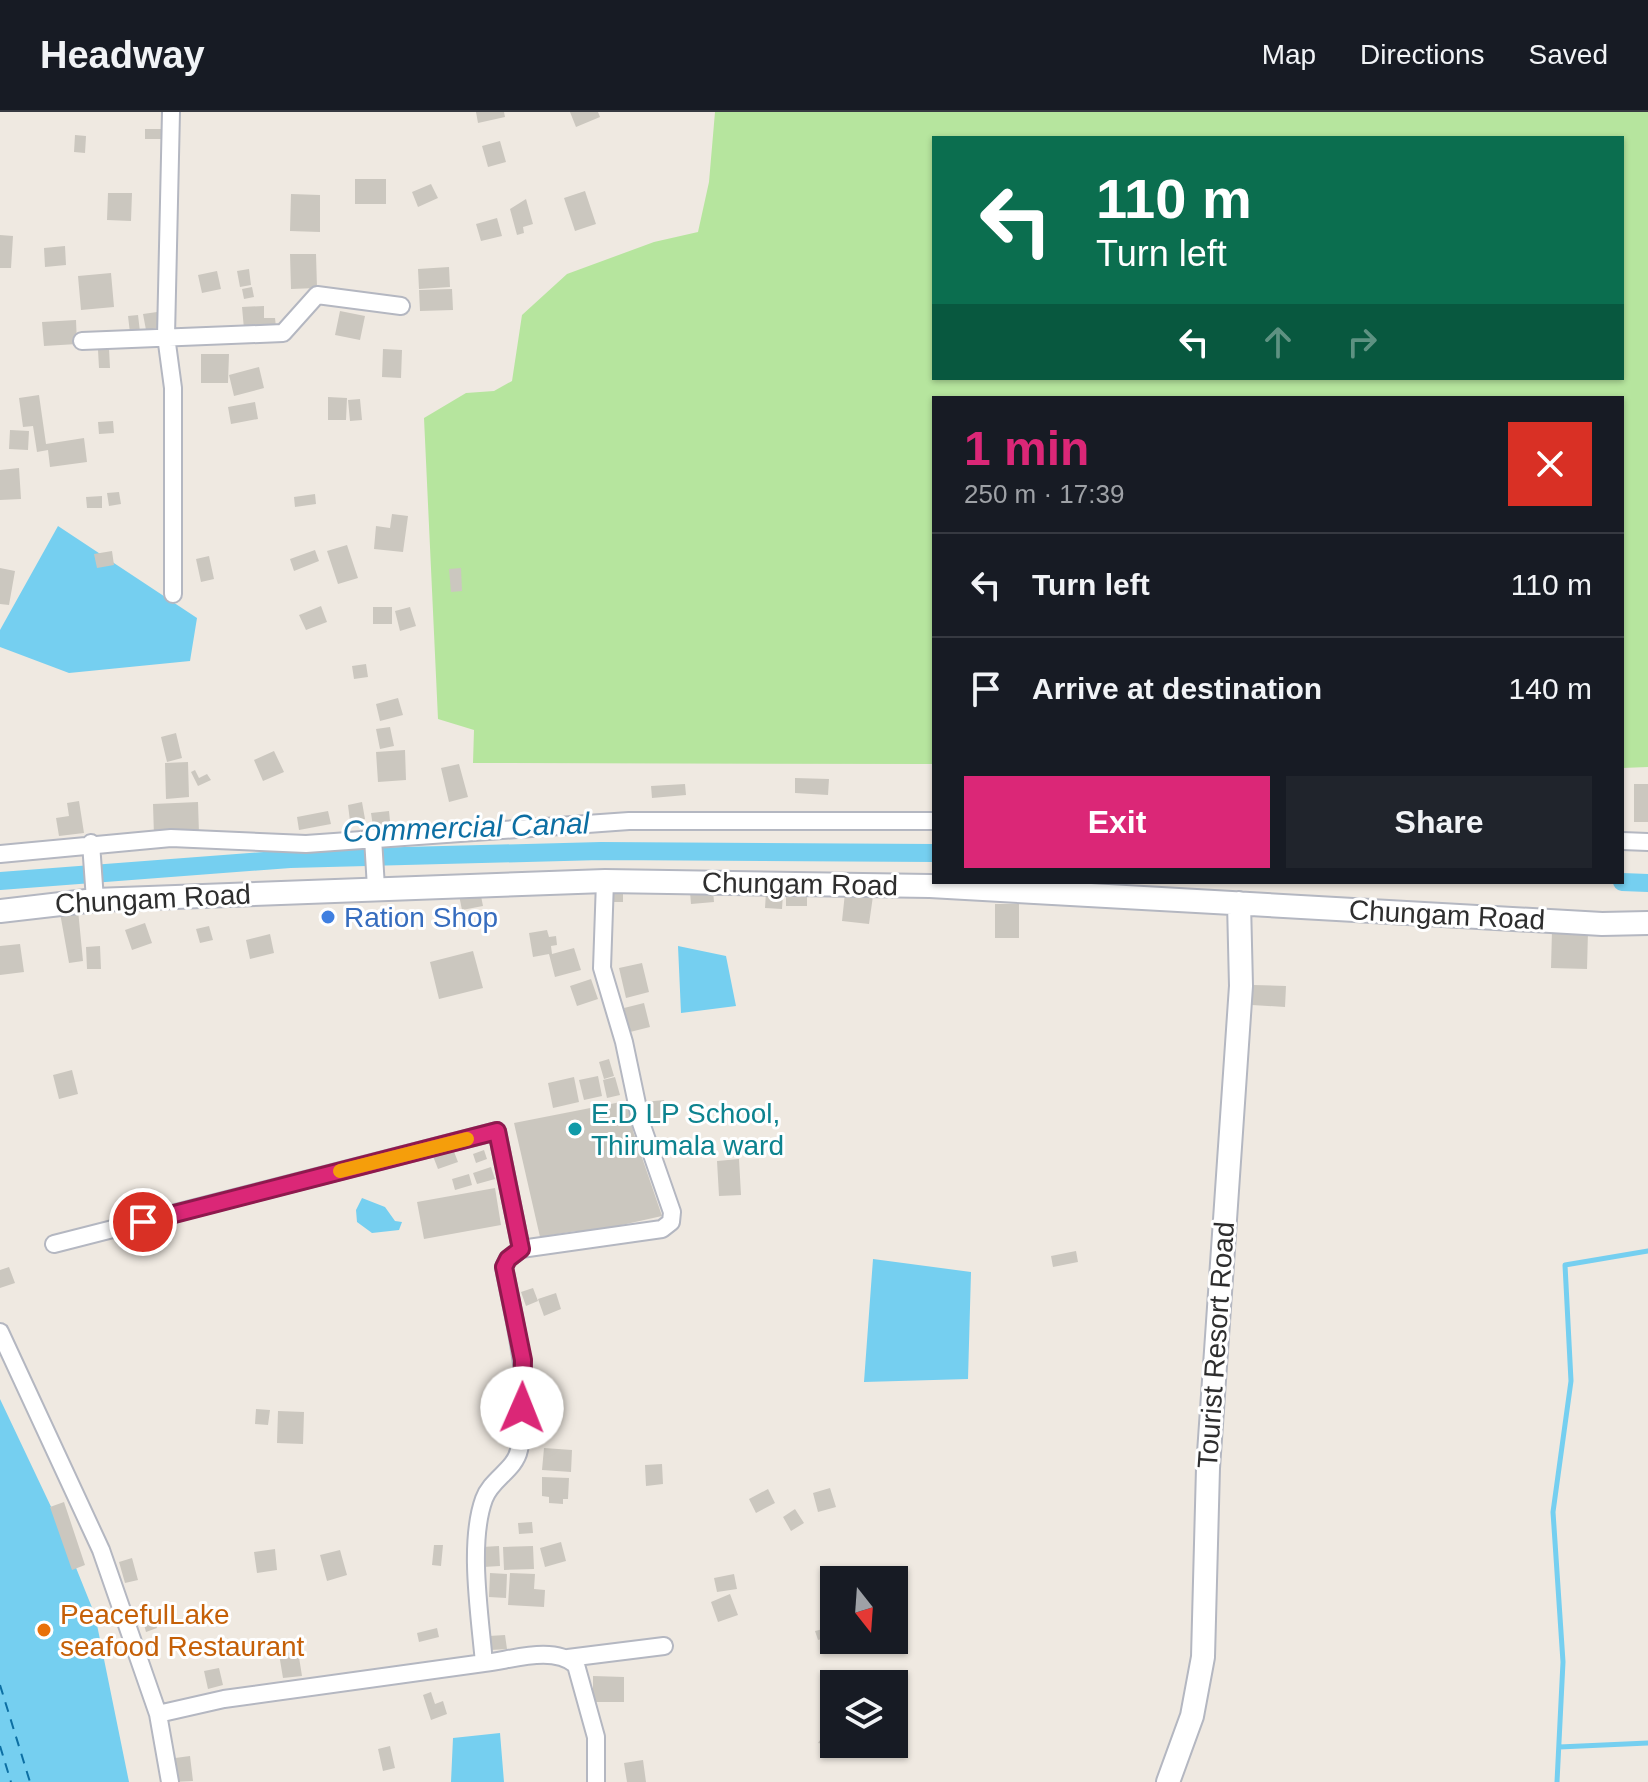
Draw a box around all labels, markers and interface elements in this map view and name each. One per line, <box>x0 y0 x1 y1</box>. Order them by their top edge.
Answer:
text: Headway <box>40 34 205 76</box>
text: Map <box>1262 39 1316 70</box>
text: Directions <box>1360 39 1485 70</box>
text: Saved <box>1529 39 1608 70</box>
text: 110 m <box>1096 167 1252 230</box>
icon: left <box>964 168 1068 272</box>
text: Turn left <box>1096 233 1227 274</box>
icon: left <box>1172 320 1216 364</box>
icon: ahead <box>1256 320 1300 364</box>
icon: right <box>1340 320 1384 364</box>
text: 1 min <box>964 422 1089 475</box>
button: close <box>1508 422 1592 506</box>
text: 250 m · 17:39 <box>964 479 1124 509</box>
icon: left <box>964 563 1008 607</box>
text: Turn left <box>1032 568 1150 601</box>
text: 110 m <box>1511 568 1592 601</box>
icon: arrive <box>964 667 1008 711</box>
text: Arrive at destination <box>1032 672 1322 705</box>
text: 140 m <box>1509 672 1592 705</box>
button: Exit <box>964 776 1270 868</box>
button: Share <box>1286 776 1592 868</box>
water label: Commercial Canal <box>342 806 591 848</box>
street label: Chungam Road <box>702 867 898 901</box>
street label: Chungam Road <box>54 878 252 920</box>
street label: Chungam Road <box>1348 894 1546 936</box>
place label: Ration Shop <box>344 902 498 933</box>
marker: Ration Shop <box>319 908 337 926</box>
place label: E.D LP School, Thirumala ward <box>591 1098 784 1161</box>
marker: E.D LP School, Thirumala ward <box>566 1120 584 1138</box>
pin <box>109 1188 177 1256</box>
icon: arrive <box>121 1200 165 1244</box>
street label: Tourist Resort Road <box>1192 1221 1240 1469</box>
position arrow <box>480 1366 564 1450</box>
north arrow <box>820 1566 908 1654</box>
map controls <box>820 1566 908 1758</box>
place label: PeacefulLake seafood Restaurant <box>60 1599 305 1662</box>
marker: PeacefulLake seafood Restaurant <box>35 1621 53 1639</box>
button: layers <box>820 1670 908 1758</box>

